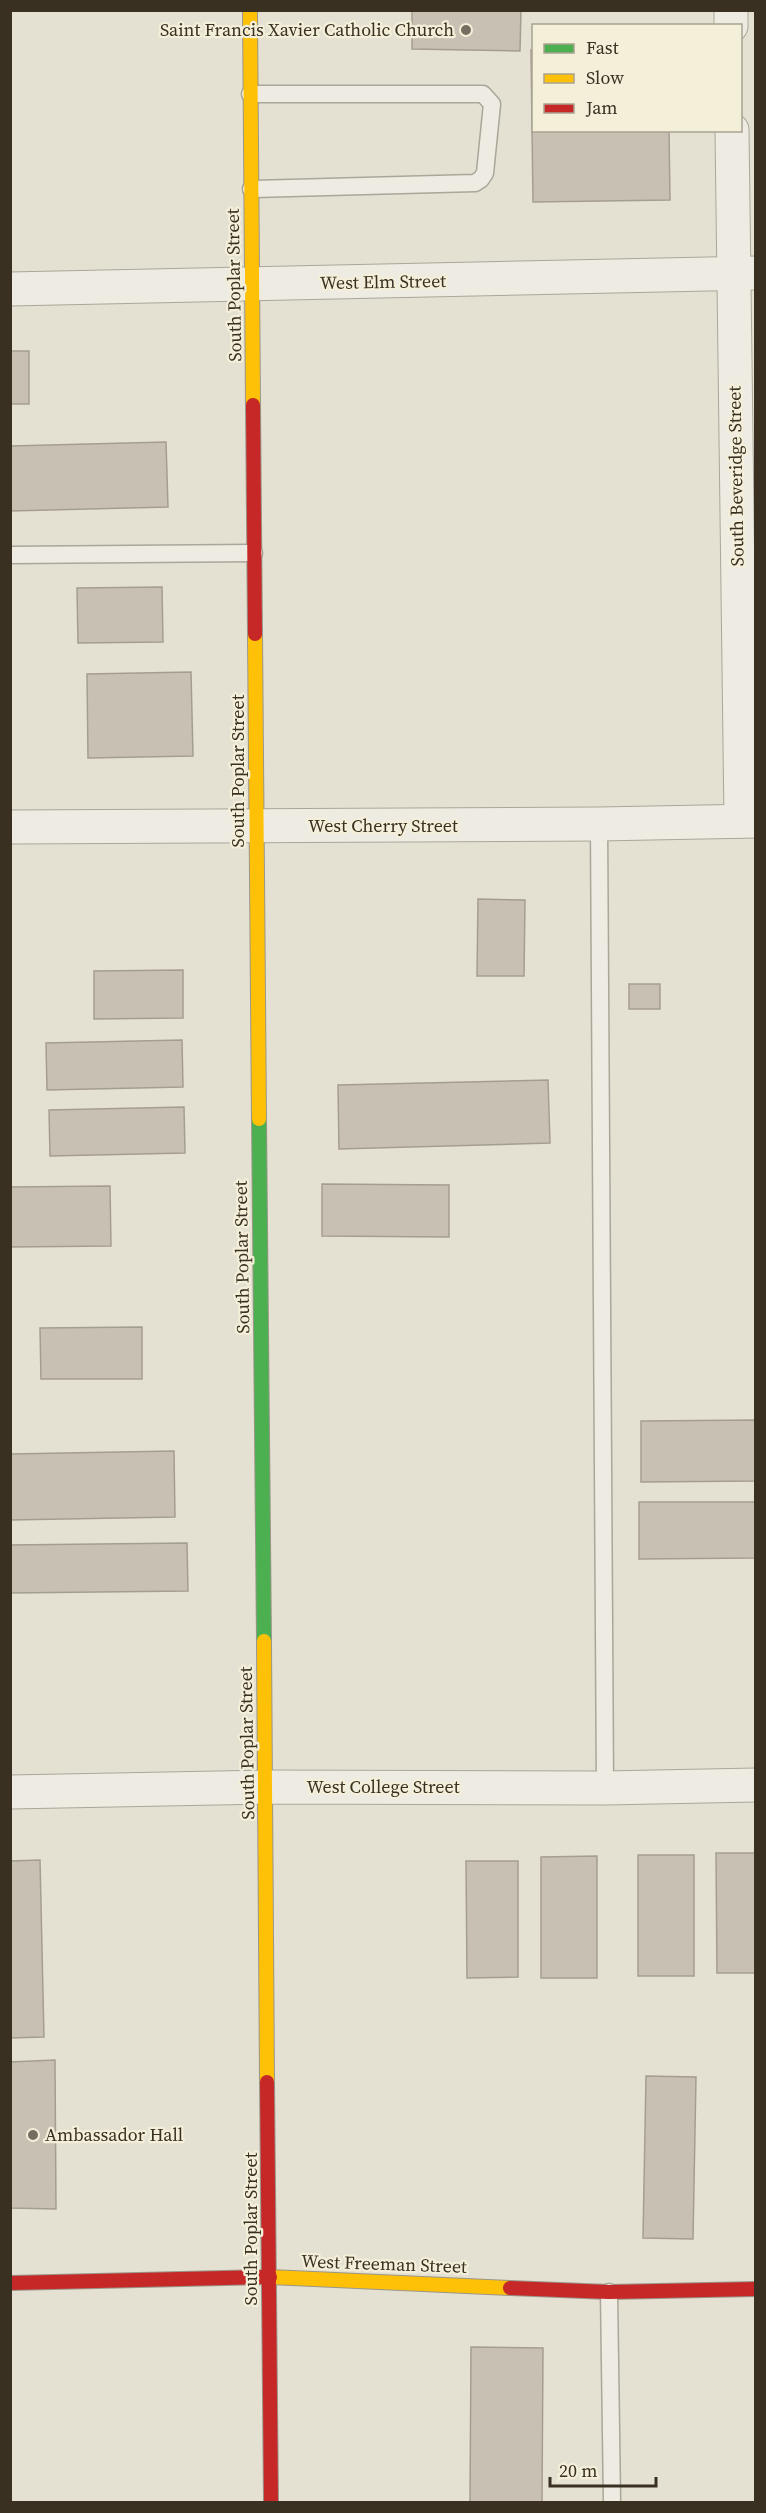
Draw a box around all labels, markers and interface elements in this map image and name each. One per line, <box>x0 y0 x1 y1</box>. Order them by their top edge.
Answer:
place label: Saint Francis Xavier Catholic Church <box>160 17 454 42</box>
marker: Saint Francis Xavier Catholic Church <box>459 23 473 37</box>
legend <box>532 24 742 132</box>
text: Fast <box>586 35 619 60</box>
text: Slow <box>586 65 624 90</box>
text: Jam <box>585 95 618 120</box>
street label: South Poplar Street <box>220 208 247 362</box>
street label: West Elm Street <box>320 268 446 295</box>
street label: South Beveridge Street <box>721 385 750 566</box>
street label: South Poplar Street <box>225 694 250 848</box>
street label: West Cherry Street <box>308 813 458 838</box>
street label: South Poplar Street <box>228 1180 255 1334</box>
street label: South Poplar Street <box>233 1666 260 1820</box>
street label: West College Street <box>306 1774 460 1799</box>
place label: Ambassador Hall <box>45 2122 183 2147</box>
marker: Ambassador Hall <box>26 2128 40 2142</box>
street label: South Poplar Street <box>238 2152 263 2306</box>
street label: West Freeman Street <box>301 2248 467 2279</box>
scale bar <box>550 2450 656 2488</box>
text: 20 m <box>559 2458 597 2483</box>

